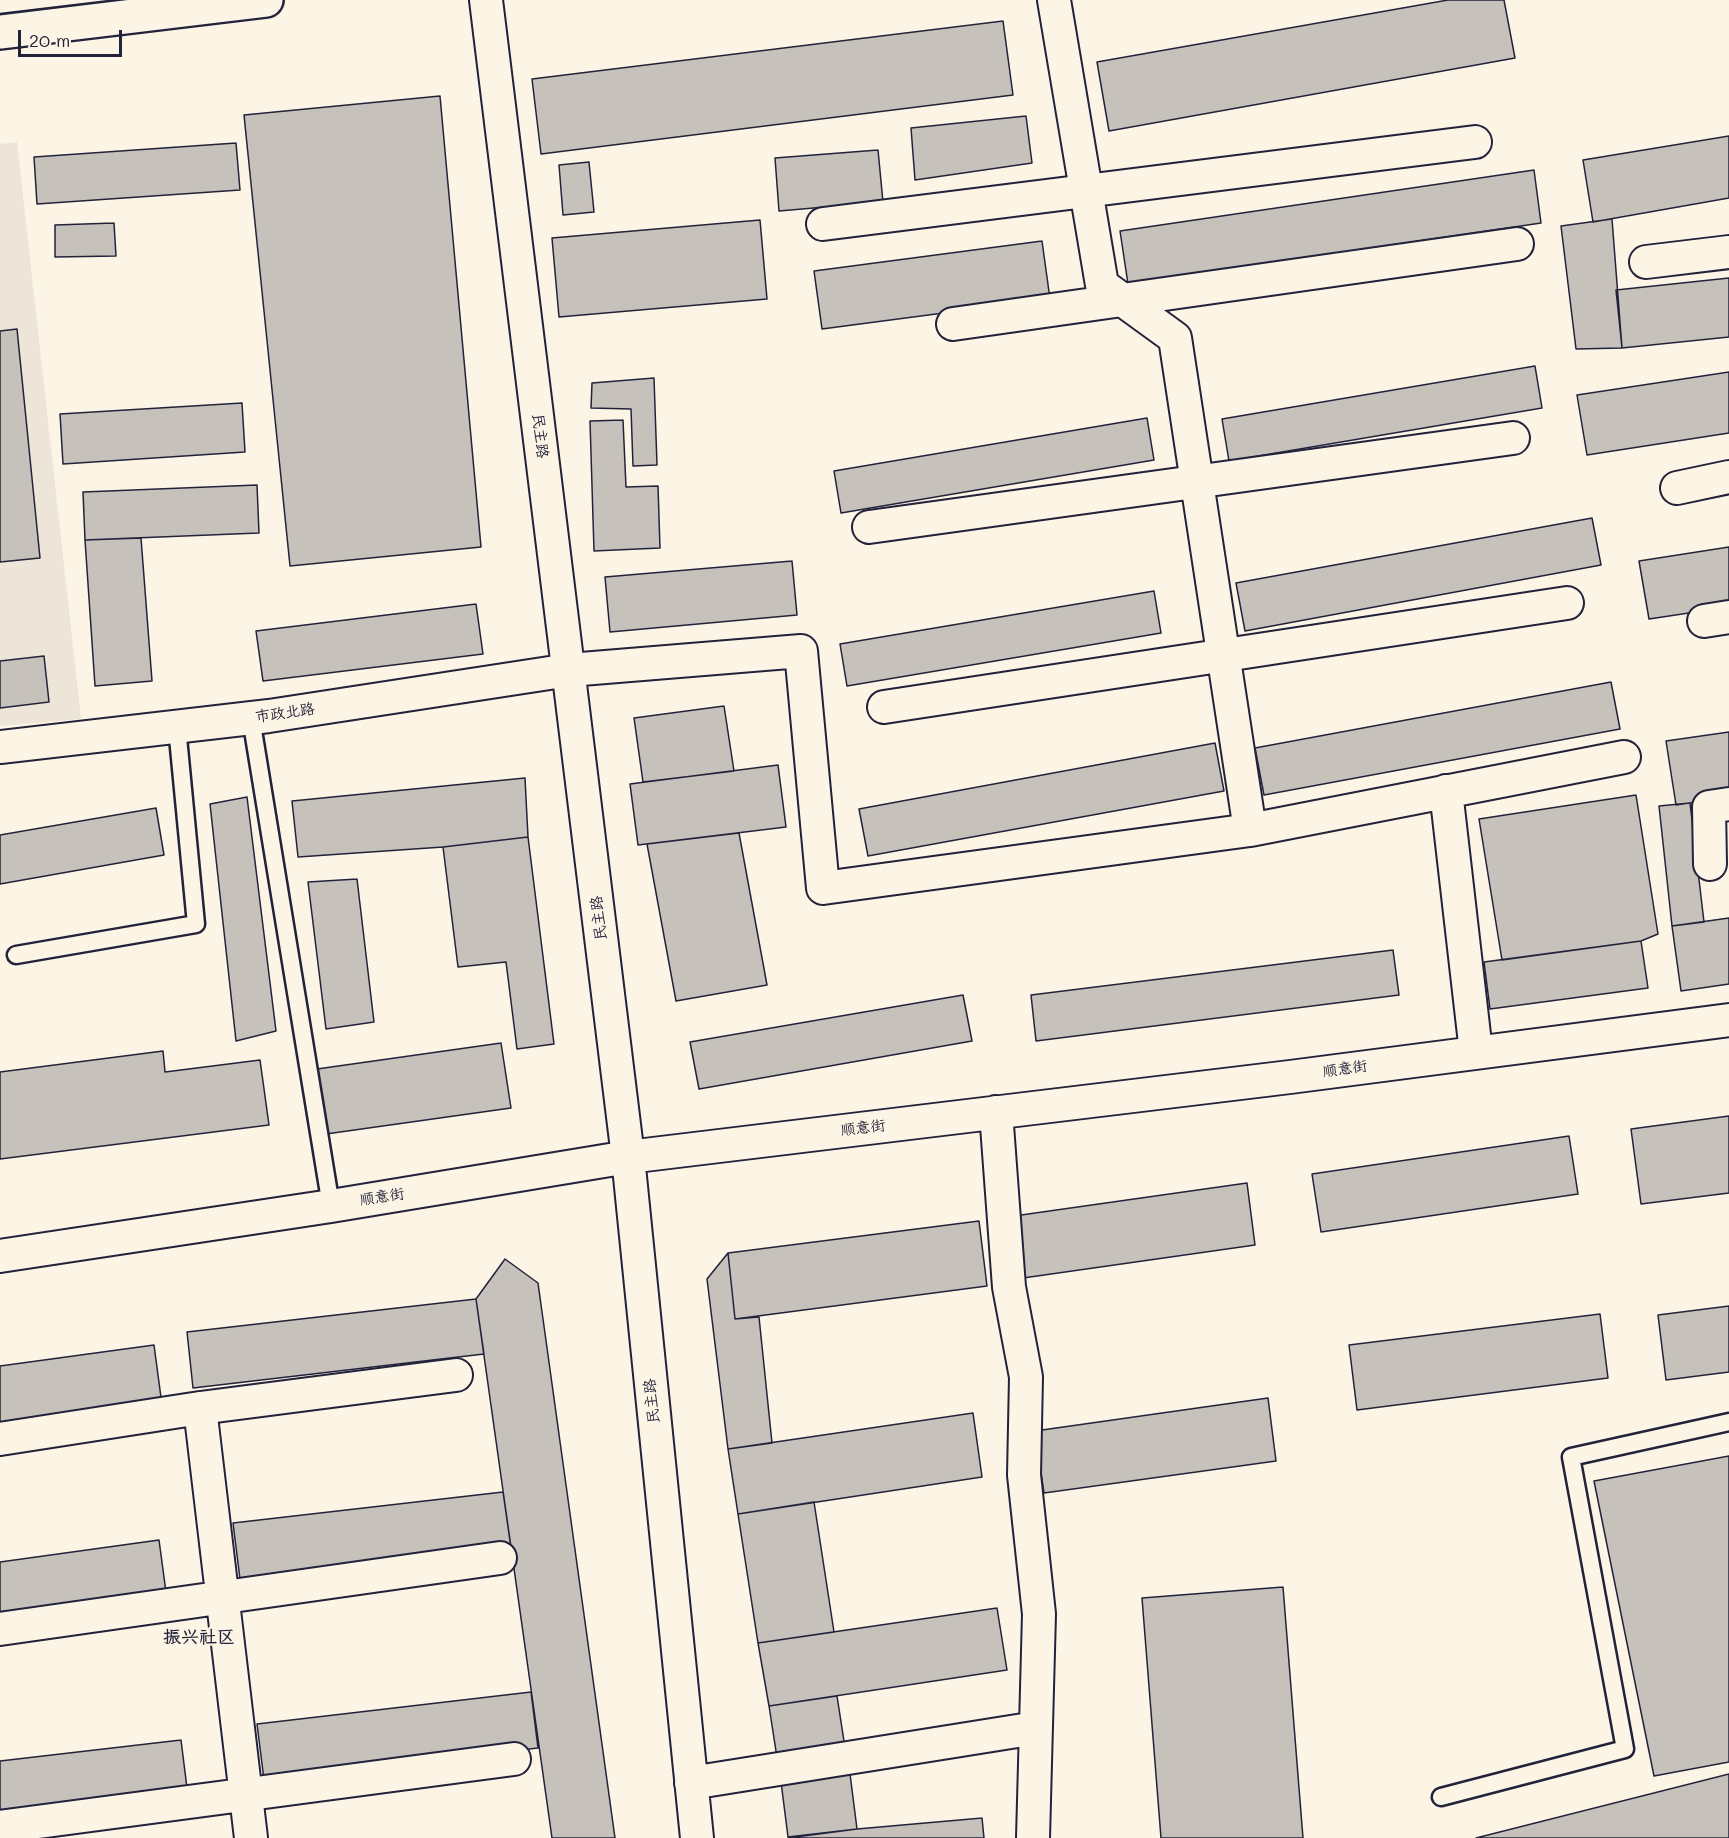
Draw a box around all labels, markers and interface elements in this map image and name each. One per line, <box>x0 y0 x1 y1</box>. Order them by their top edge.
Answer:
scale bar <box>21 18 124 56</box>
text: 20 m <box>29 28 70 52</box>
street label: 民主路 <box>528 413 552 459</box>
street label: 市政北路 <box>254 700 316 726</box>
street label: 民主路 <box>587 895 611 941</box>
street label: 顺意街 <box>1321 1057 1369 1081</box>
street label: 顺意街 <box>840 1116 886 1140</box>
street label: 顺意街 <box>358 1185 406 1209</box>
street label: 民主路 <box>641 1378 663 1424</box>
district label: 振兴社区 <box>163 1626 235 1648</box>

